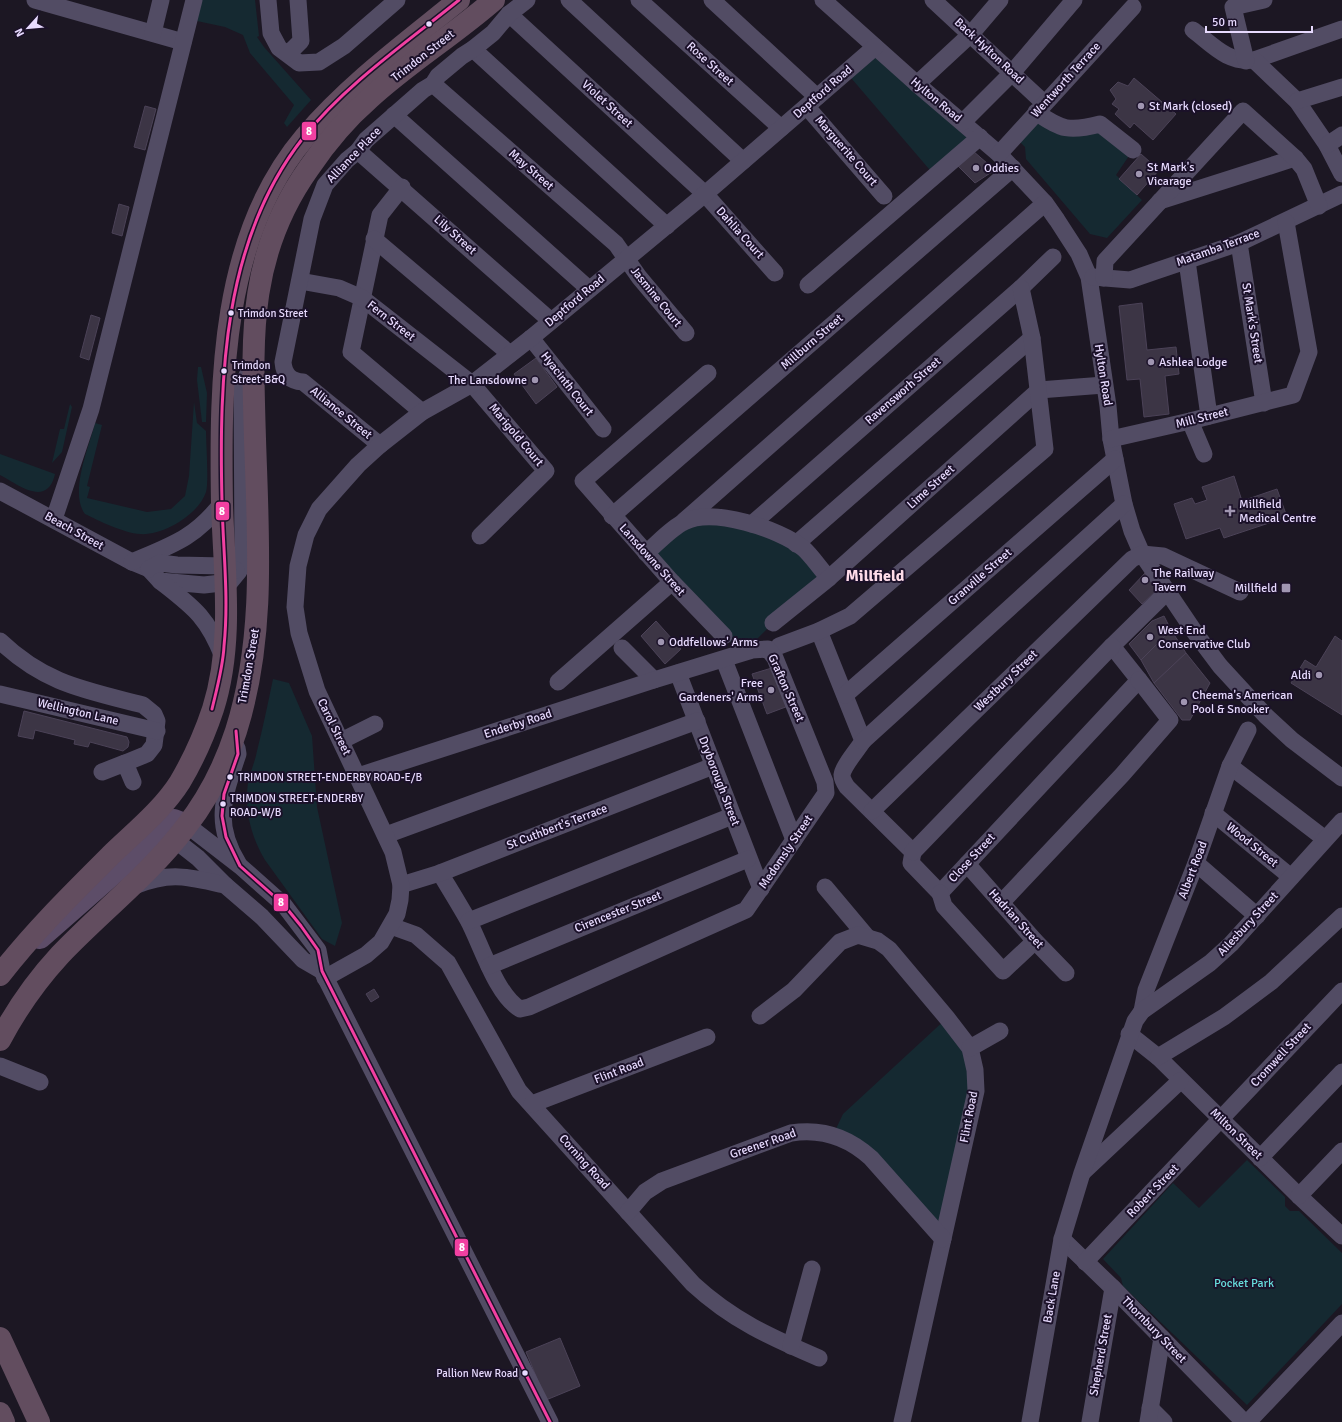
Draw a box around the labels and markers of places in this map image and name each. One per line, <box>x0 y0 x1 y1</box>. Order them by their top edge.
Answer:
unlabelled marker <box>424 19 434 29</box>
place label: St Mark (closed) <box>1149 99 1232 114</box>
marker: St Mark (closed) <box>1136 101 1146 111</box>
place label: St Mark's Vicarage <box>1147 160 1194 189</box>
place label: Oddies <box>984 161 1019 176</box>
marker: Oddies <box>971 163 981 173</box>
marker: St Mark's Vicarage <box>1134 169 1144 179</box>
place label: Trimdon Street <box>238 307 308 320</box>
marker: Trimdon Street <box>226 308 236 318</box>
place label: Ashlea Lodge <box>1159 355 1227 370</box>
marker: Ashlea Lodge <box>1146 357 1156 367</box>
place label: Trimdon Street-B&Q <box>232 359 285 386</box>
marker: Trimdon Street-B&Q <box>219 366 229 376</box>
place label: The Lansdowne <box>448 373 527 388</box>
marker: The Lansdowne <box>530 375 540 385</box>
place label: Millfield Medical Centre <box>1239 497 1316 526</box>
marker: Millfield Medical Centre <box>1224 505 1236 517</box>
place label: The Railway Tavern <box>1153 566 1214 595</box>
marker: The Railway Tavern <box>1140 575 1150 585</box>
place label: Millfield <box>1234 581 1277 596</box>
marker: Millfield <box>1280 582 1292 594</box>
place label: West End Conservative Club <box>1158 623 1250 652</box>
marker: West End Conservative Club <box>1145 632 1155 642</box>
place label: Oddfellows' Arms <box>669 635 758 650</box>
marker: Oddfellows' Arms <box>656 637 666 647</box>
place label: Aldi <box>1291 668 1311 683</box>
marker: Aldi <box>1314 670 1324 680</box>
place label: Free Gardeners' Arms <box>679 676 763 705</box>
marker: Free Gardeners' Arms <box>766 685 776 695</box>
place label: Cheema's American Pool & Snooker <box>1192 688 1293 717</box>
marker: Cheema's American Pool & Snooker <box>1179 697 1189 707</box>
place label: TRIMDON STREET-ENDERBY ROAD-E/B <box>238 771 422 784</box>
marker: TRIMDON STREET-ENDERBY ROAD-E/B <box>225 772 235 782</box>
place label: TRIMDON STREET-ENDERBY ROAD-W/B <box>230 792 363 819</box>
marker: TRIMDON STREET-ENDERBY ROAD-W/B <box>218 799 228 809</box>
place label: Pallion New Road <box>436 1367 518 1380</box>
marker: Pallion New Road <box>520 1368 530 1378</box>

